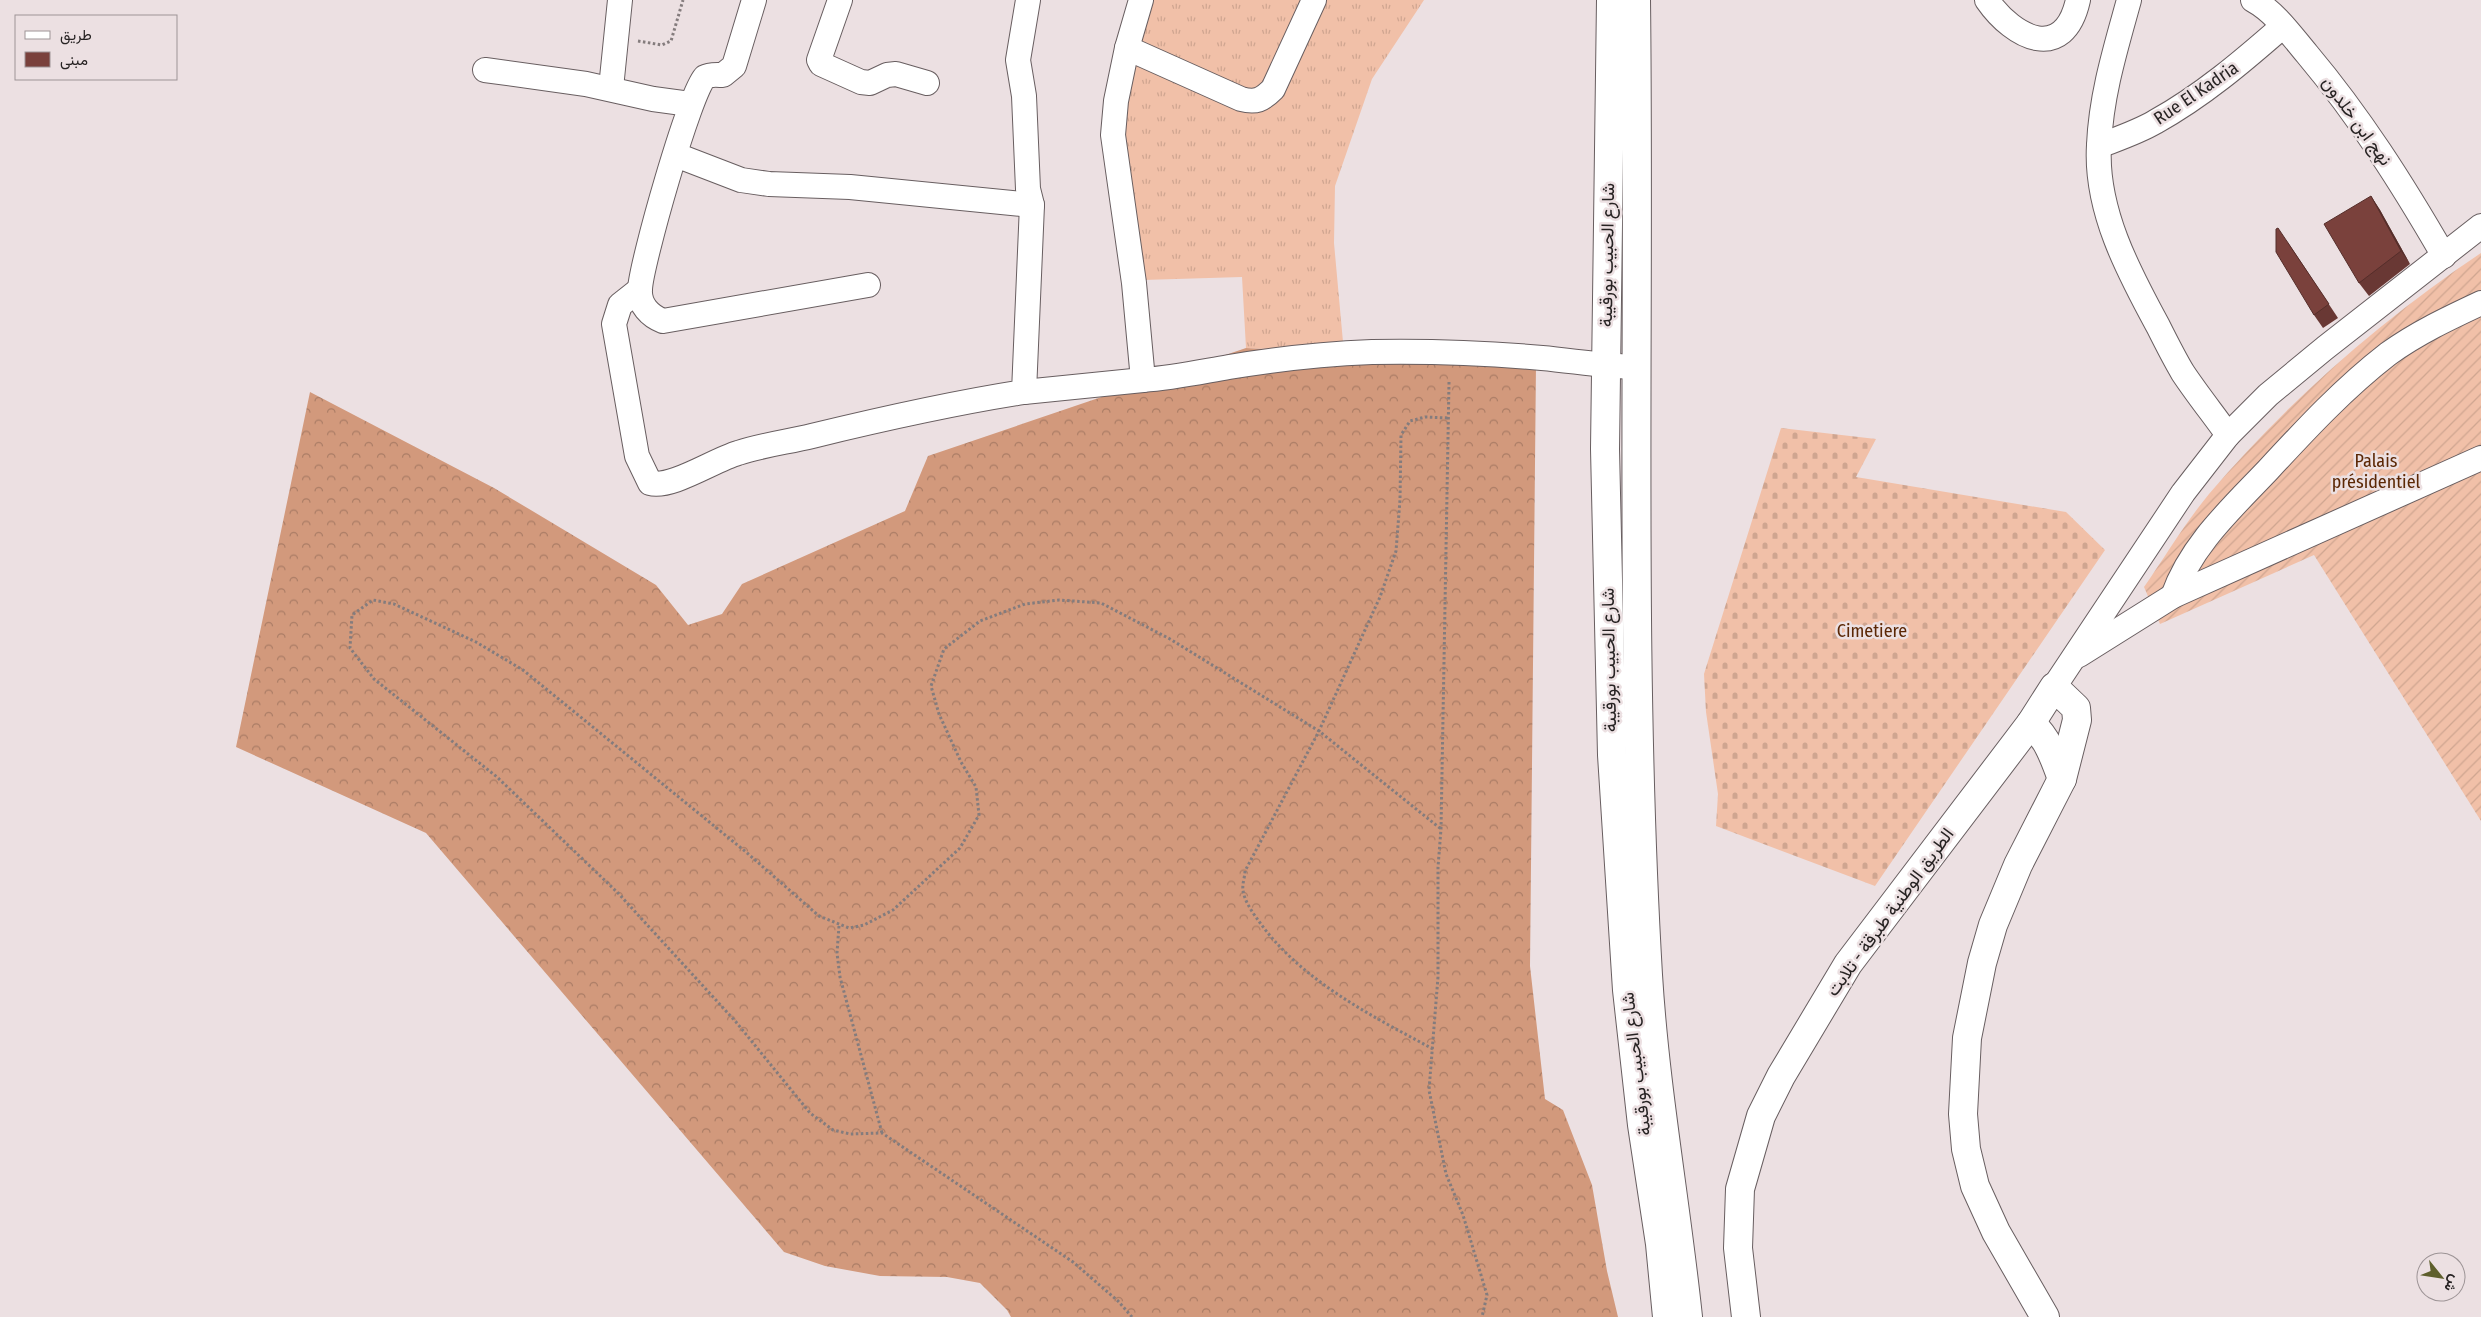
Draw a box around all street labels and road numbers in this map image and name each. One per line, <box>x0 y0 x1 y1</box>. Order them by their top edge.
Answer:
street label: Rue El Kadria <box>2150 57 2243 129</box>
street label: نهج ابن خلدون <box>2316 72 2397 171</box>
street label: شارع الحبيب بورقيبة <box>1595 183 1620 327</box>
street label: شارع الحبيب بورقيبة <box>1597 588 1622 732</box>
street label: الطريق الوطنية طبرقة - تلابت <box>1822 824 1958 1000</box>
street label: شارع الحبيب بورقيبة <box>1616 991 1657 1137</box>

